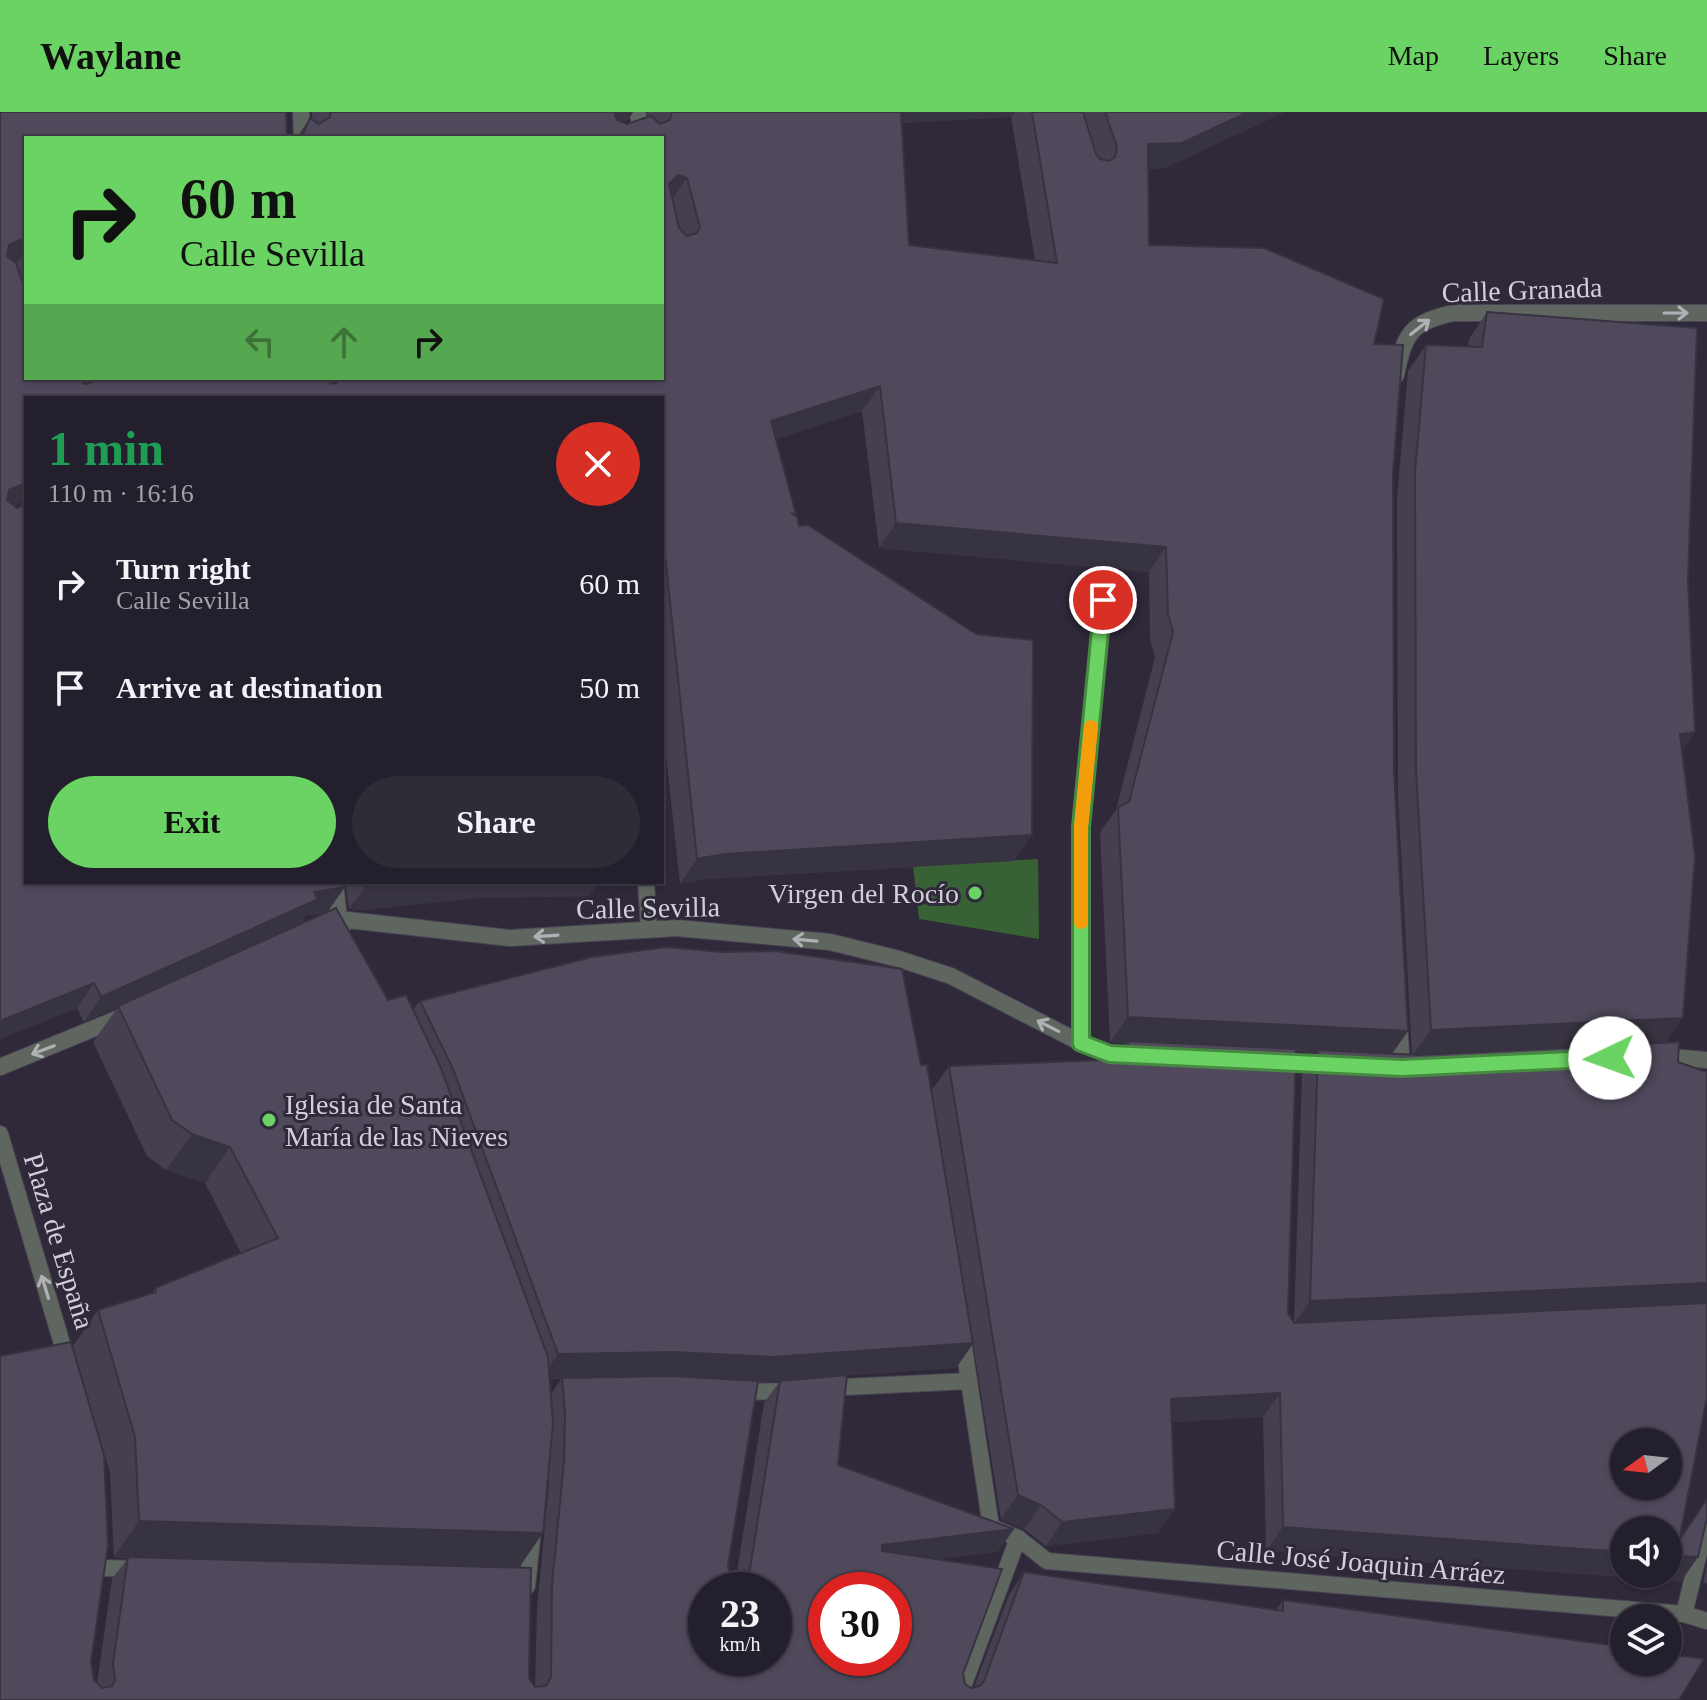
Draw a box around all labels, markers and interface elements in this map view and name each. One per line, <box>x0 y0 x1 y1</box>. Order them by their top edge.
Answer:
text: Waylane <box>40 35 181 77</box>
text: Map <box>1388 40 1439 71</box>
text: Layers <box>1483 40 1559 71</box>
text: Share <box>1603 40 1667 71</box>
icon: right <box>48 168 152 272</box>
text: 60 m <box>180 168 297 230</box>
text: Calle Sevilla <box>180 234 365 274</box>
street label: Calle Granada <box>1441 272 1604 308</box>
one-way arrow <box>1662 305 1689 321</box>
one-way arrow <box>1409 318 1430 336</box>
icon: left <box>238 320 282 364</box>
icon: ahead <box>322 320 366 364</box>
icon: right <box>406 320 450 364</box>
text: 1 min <box>48 422 164 475</box>
button: close <box>556 422 640 506</box>
text: 110 m · 16:16 <box>48 479 194 508</box>
text: Turn right <box>116 552 251 585</box>
icon: right <box>48 562 92 606</box>
pin <box>1069 566 1137 634</box>
text: 60 m <box>579 567 640 600</box>
icon: arrive <box>1081 578 1125 622</box>
text: Calle Sevilla <box>116 586 250 615</box>
icon: arrive <box>48 666 92 710</box>
text: Arrive at destination <box>116 671 383 704</box>
text: 50 m <box>579 671 640 704</box>
button: Exit <box>48 776 336 868</box>
button: Share <box>352 776 640 868</box>
place label: Virgen del Rocío <box>768 878 959 909</box>
marker: Virgen del Rocío <box>966 884 984 902</box>
street label: Calle Sevilla <box>576 891 721 925</box>
one-way arrow <box>533 929 560 944</box>
one-way arrow <box>792 932 819 947</box>
position arrow <box>1568 1016 1652 1100</box>
one-way arrow <box>1037 1018 1060 1033</box>
one-way arrow <box>31 1044 56 1058</box>
place label: Iglesia de Santa María de las Nieves <box>285 1089 508 1152</box>
marker: Iglesia de Santa María de las Nieves <box>260 1111 278 1129</box>
street label: Plaza de España <box>18 1149 101 1333</box>
one-way arrow <box>37 1275 52 1301</box>
north arrow <box>1610 1428 1682 1500</box>
map controls <box>1610 1428 1682 1676</box>
button: sound <box>1610 1516 1682 1588</box>
street label: Calle José Joaquin Arráez <box>1215 1534 1507 1590</box>
speed limit sign: 30 <box>808 1572 912 1676</box>
text: 23 <box>720 1591 760 1636</box>
button: layers <box>1610 1604 1682 1676</box>
text: km/h <box>719 1633 761 1655</box>

